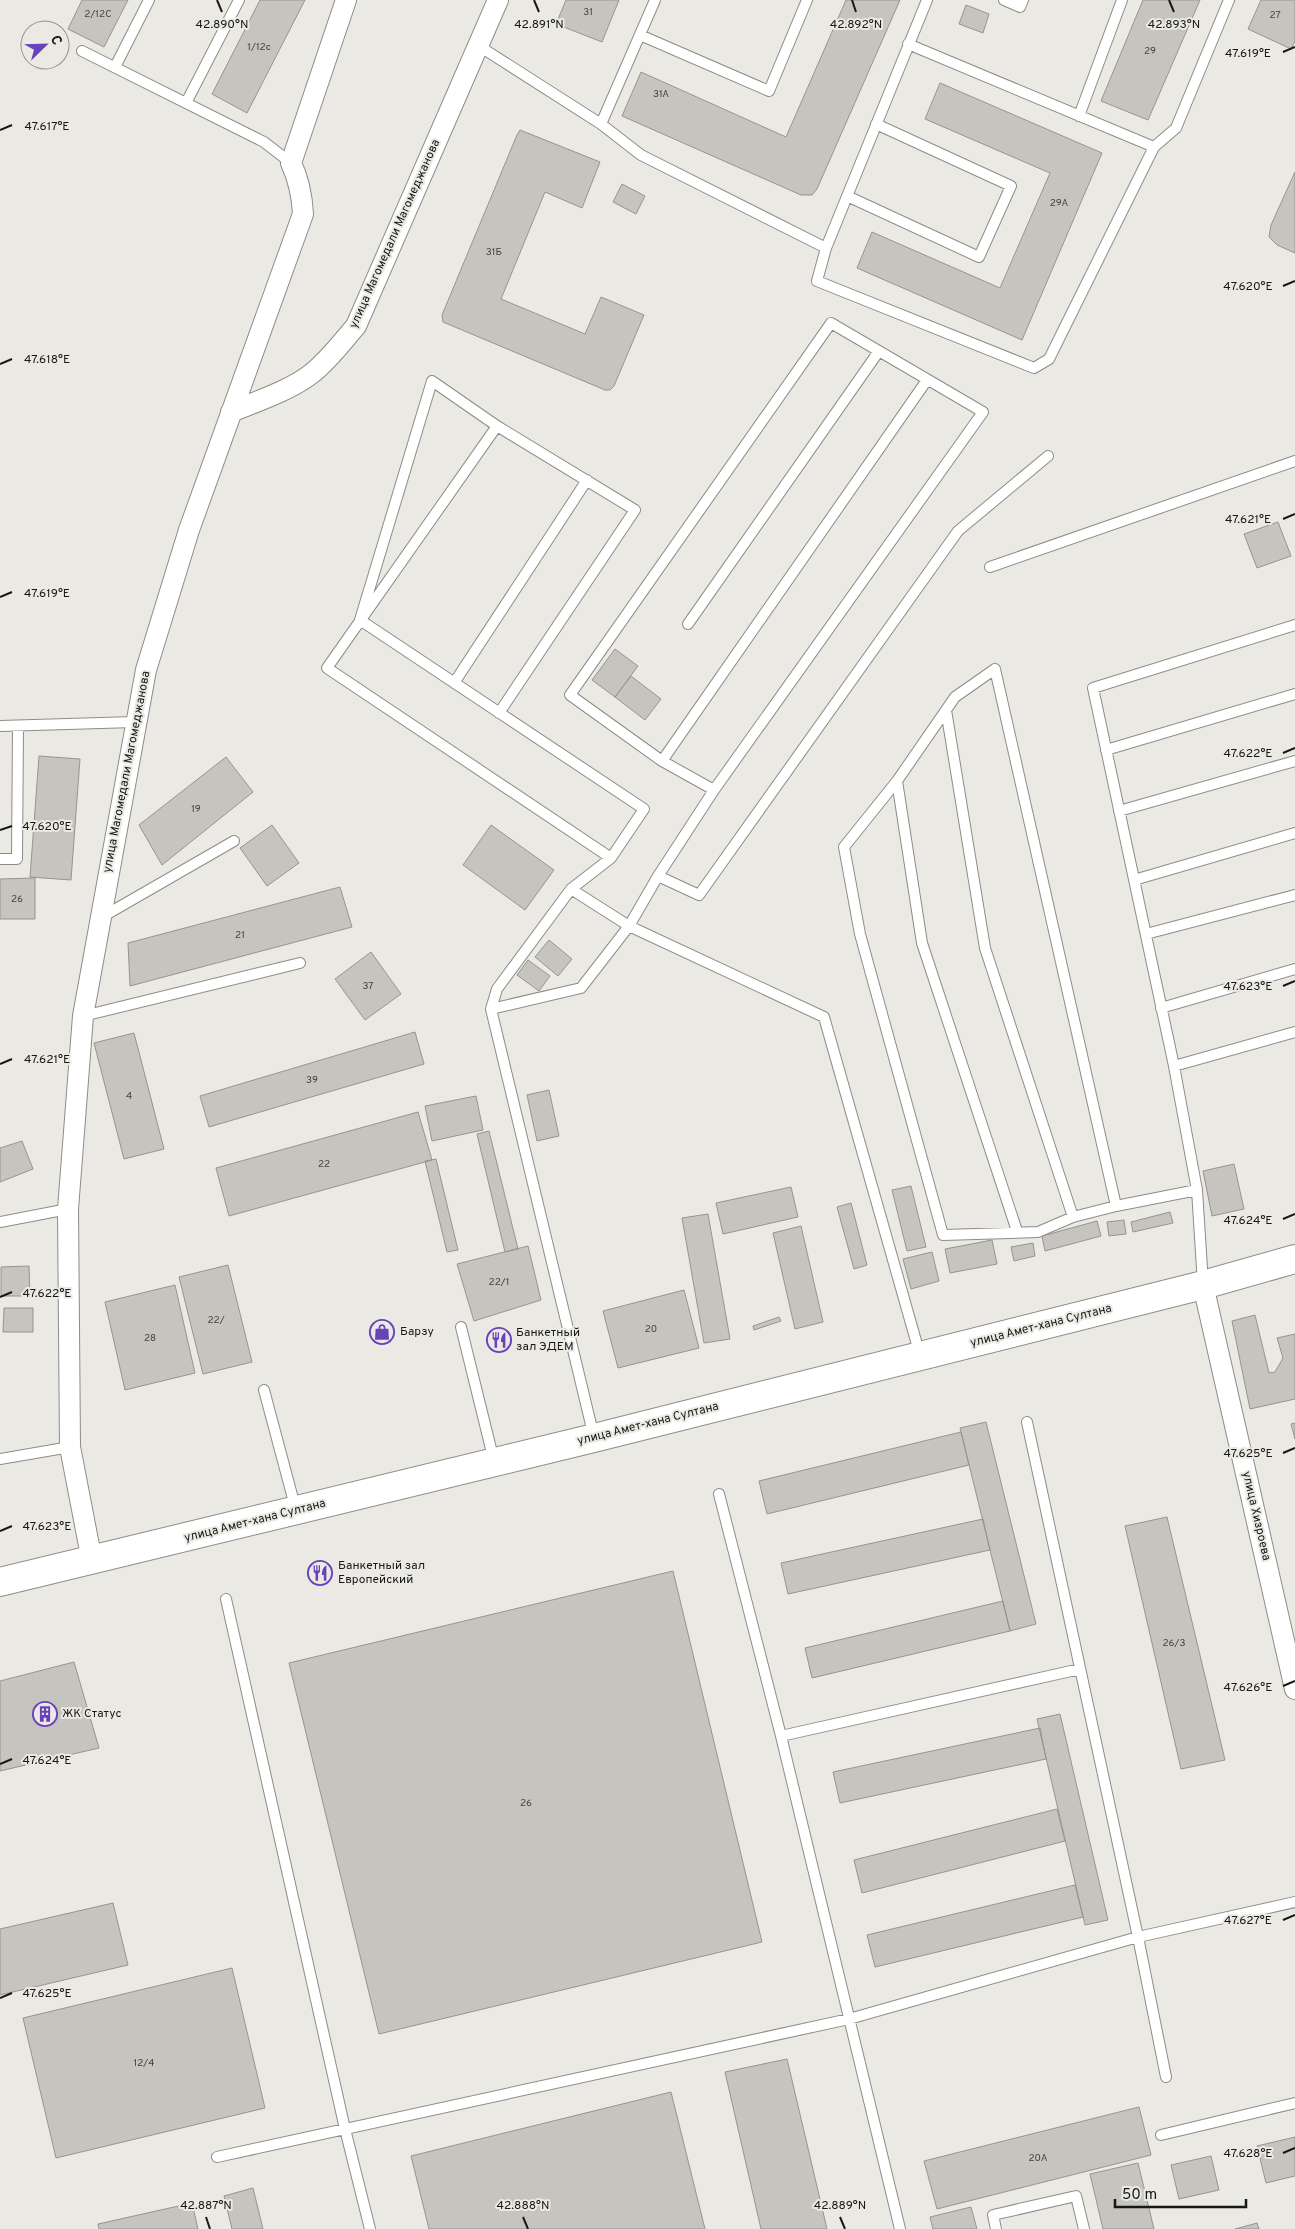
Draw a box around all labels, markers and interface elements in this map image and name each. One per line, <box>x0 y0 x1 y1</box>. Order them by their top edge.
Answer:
house number: 31 <box>583 6 593 19</box>
house number: 2/12С <box>84 8 112 21</box>
house number: 27 <box>1269 9 1281 22</box>
text: 42.890°N <box>196 17 248 33</box>
text: 42.891°N <box>514 17 564 33</box>
text: 42.892°N <box>830 17 882 33</box>
text: 42.893°N <box>1148 17 1200 33</box>
north arrow <box>20 20 70 70</box>
text: С <box>46 33 65 48</box>
house number: 1/12с <box>247 41 271 54</box>
house number: 29 <box>1144 45 1156 58</box>
text: 47.619°E <box>1225 46 1271 62</box>
house number: 31А <box>653 88 669 101</box>
text: 47.617°E <box>24 119 70 135</box>
street label: улица Магомедали Магомеджановa <box>346 137 444 331</box>
house number: 29А <box>1050 197 1068 210</box>
house number: 31Б <box>486 246 502 259</box>
text: 47.620°E <box>1223 279 1273 295</box>
text: 47.618°E <box>24 352 70 368</box>
text: 47.621°E <box>1225 512 1271 528</box>
text: 47.619°E <box>24 586 70 602</box>
street label: улица Магомедали Магомеджановa <box>100 670 154 874</box>
text: 47.622°E <box>1223 746 1273 762</box>
house number: 19 <box>191 803 201 816</box>
text: 47.620°E <box>22 819 72 835</box>
house number: 26 <box>11 893 23 906</box>
house number: 21 <box>235 929 245 942</box>
text: 47.623°E <box>1224 979 1272 995</box>
house number: 37 <box>362 980 374 993</box>
text: 47.621°E <box>24 1052 70 1068</box>
house number: 39 <box>306 1074 318 1087</box>
house number: 4 <box>126 1090 132 1103</box>
house number: 22 <box>318 1158 330 1171</box>
text: 47.624°E <box>1223 1213 1273 1229</box>
house number: 22/1 <box>489 1276 509 1289</box>
text: 47.622°E <box>22 1286 72 1302</box>
street label: улица Амет-хана Султана <box>969 1301 1113 1351</box>
house number: 22/ <box>207 1314 225 1327</box>
shop icon: Барзу <box>369 1319 395 1345</box>
house number: 20 <box>645 1323 657 1336</box>
place label: Барзу <box>400 1324 434 1340</box>
place label: Банкетный зал ЭДЕМ <box>516 1325 580 1355</box>
restaurant icon: Банкетный зал ЭДЕМ <box>486 1327 512 1353</box>
house number: 28 <box>144 1332 156 1345</box>
street label: улица Амет-хана Султана <box>576 1399 720 1449</box>
text: 47.625°E <box>1223 1446 1273 1462</box>
street label: улица Хизроева <box>1238 1470 1274 1562</box>
street label: улица Амет-хана Султана <box>183 1496 327 1546</box>
text: 47.623°E <box>23 1519 71 1535</box>
place label: Банкетный зал Европейский <box>338 1558 425 1588</box>
restaurant icon: Банкетный зал Европейский <box>307 1560 333 1586</box>
house number: 26/3 <box>1162 1637 1186 1650</box>
text: 47.626°E <box>1224 1680 1272 1696</box>
building icon: ЖК Статус <box>32 1701 58 1727</box>
place label: ЖК Статус <box>62 1706 122 1722</box>
text: 47.624°E <box>22 1753 72 1769</box>
house number: 26 <box>520 1797 532 1810</box>
text: 47.627°E <box>1224 1913 1272 1929</box>
text: 47.625°E <box>22 1986 72 2002</box>
house number: 12/4 <box>134 2057 154 2070</box>
text: 47.628°E <box>1223 2146 1273 2162</box>
house number: 20А <box>1028 2152 1048 2165</box>
scale bar <box>1115 2176 1246 2208</box>
text: 50 m <box>1122 2186 1157 2205</box>
text: 42.887°N <box>180 2198 232 2214</box>
text: 42.888°N <box>497 2198 549 2214</box>
text: 42.889°N <box>814 2198 866 2214</box>

